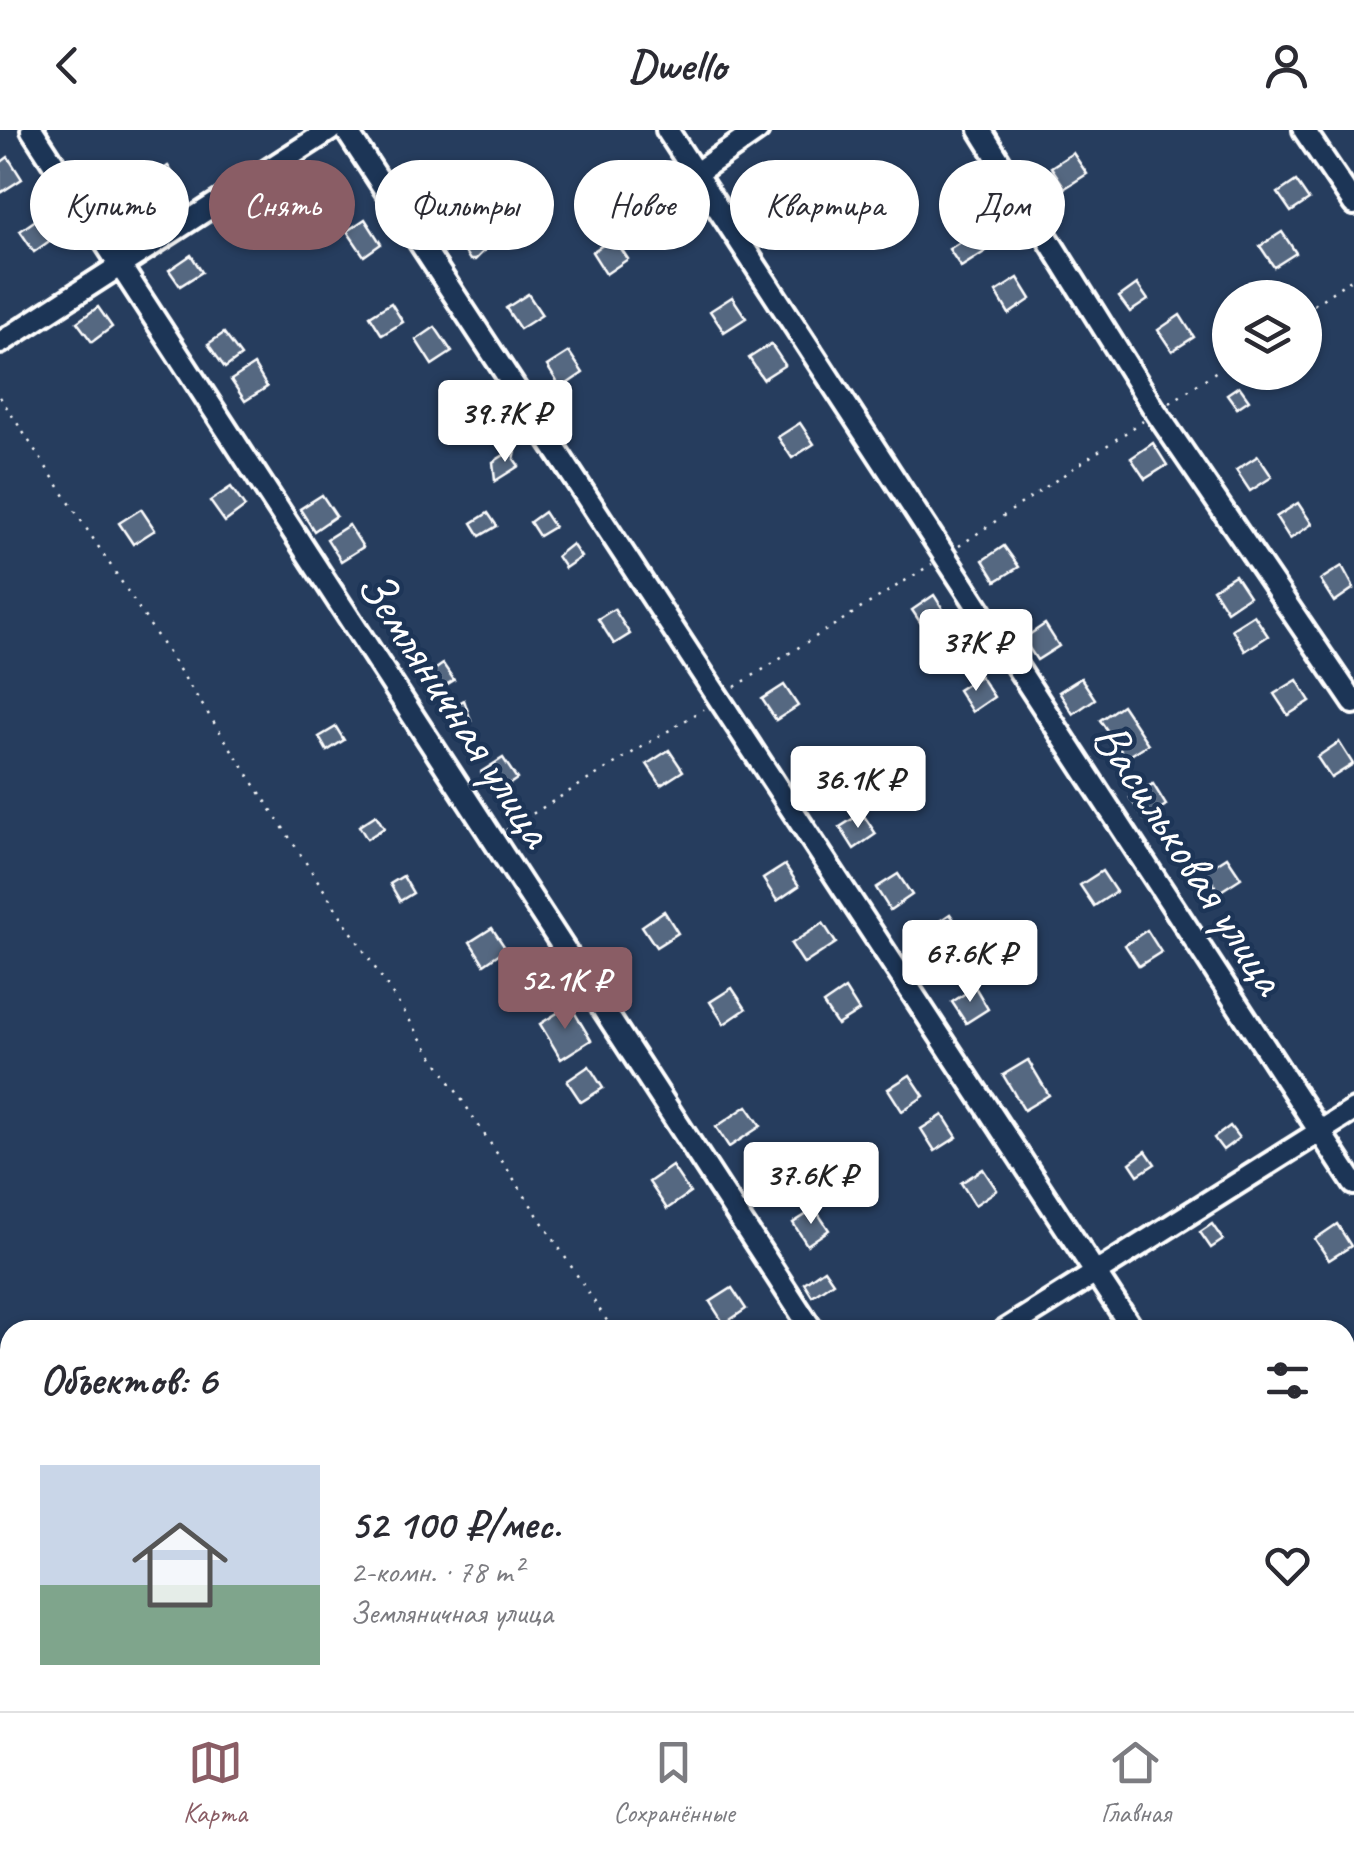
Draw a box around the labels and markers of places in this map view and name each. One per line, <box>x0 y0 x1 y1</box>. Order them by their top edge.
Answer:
pin: 39.7K ₽ <box>413 380 597 465</box>
pin: 37K ₽ <box>906 609 1046 694</box>
pin: 36.1K ₽ <box>766 746 950 831</box>
pin: 67.6K ₽ <box>878 920 1062 1005</box>
pin: 52.1K ₽ <box>473 947 657 1032</box>
pin: 37.6K ₽ <box>719 1142 903 1227</box>

